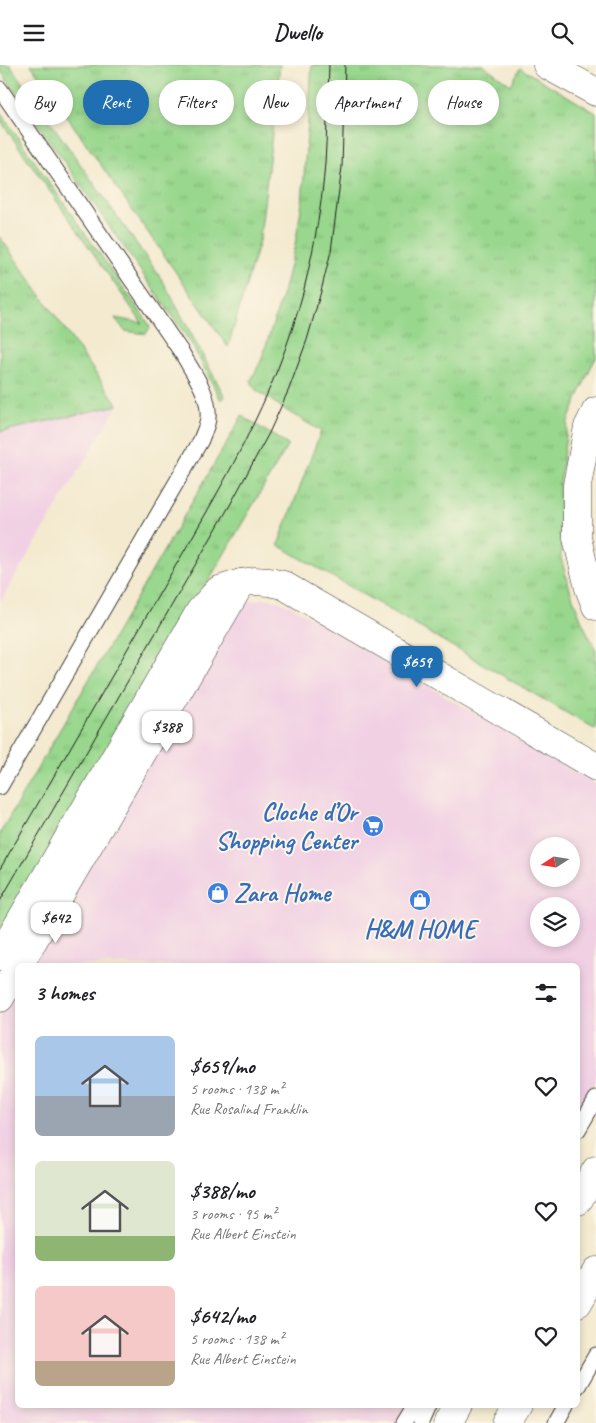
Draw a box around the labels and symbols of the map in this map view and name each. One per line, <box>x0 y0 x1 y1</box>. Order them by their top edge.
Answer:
pin: $659 <box>387 645 447 688</box>
pin: $388 <box>137 711 197 753</box>
place label: Cloche d’Or Shopping Center <box>215 796 360 857</box>
supermarket icon: Cloche d’Or Shopping Center <box>361 814 385 838</box>
north arrow <box>530 837 580 887</box>
place label: Zara Home <box>234 877 333 909</box>
shop icon: Zara Home <box>206 881 230 905</box>
shop icon: H&M HOME <box>408 888 432 912</box>
pin: $642 <box>26 901 86 944</box>
place label: H&M HOME <box>364 913 480 945</box>

